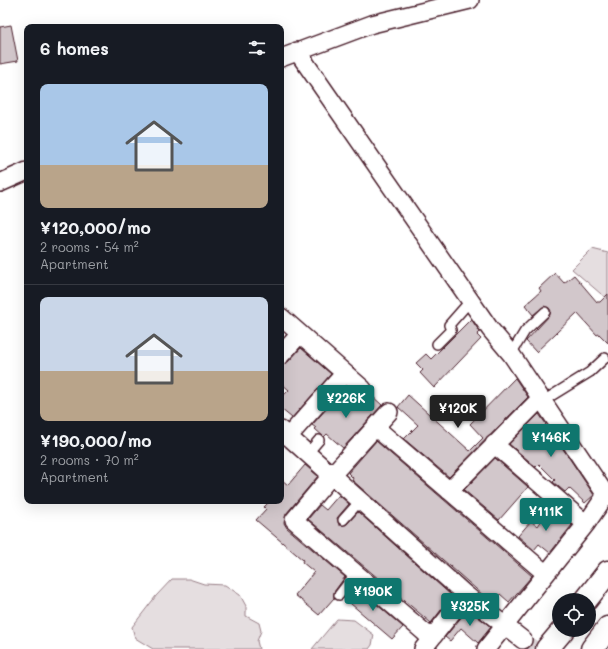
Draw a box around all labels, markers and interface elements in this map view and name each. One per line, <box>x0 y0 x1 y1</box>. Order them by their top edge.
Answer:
text: 6 homes <box>40 37 109 59</box>
icon: filters <box>246 37 268 59</box>
icon: home <box>118 110 190 182</box>
text: ¥120,000/mo <box>40 216 151 238</box>
text: 2 rooms · 54 m² <box>40 238 139 255</box>
text: Apartment <box>40 255 109 272</box>
icon: home <box>118 323 190 395</box>
pin: ¥226K <box>318 385 374 419</box>
text: ¥226K <box>326 389 366 406</box>
pin: ¥120K <box>430 395 486 429</box>
text: ¥120K <box>439 399 477 416</box>
pin: ¥146K <box>523 424 579 458</box>
text: ¥146K <box>532 428 570 445</box>
text: ¥190,000/mo <box>40 429 152 451</box>
text: 2 rooms · 70 m² <box>40 451 139 468</box>
text: Apartment <box>40 468 109 485</box>
pin: ¥111K <box>518 498 574 532</box>
text: ¥111K <box>529 502 563 519</box>
pin: ¥190K <box>345 578 401 612</box>
text: ¥190K <box>353 582 393 599</box>
pin: ¥325K <box>442 593 498 627</box>
map controls <box>552 593 596 637</box>
button: locate <box>552 593 596 637</box>
text: ¥325K <box>450 597 490 614</box>

